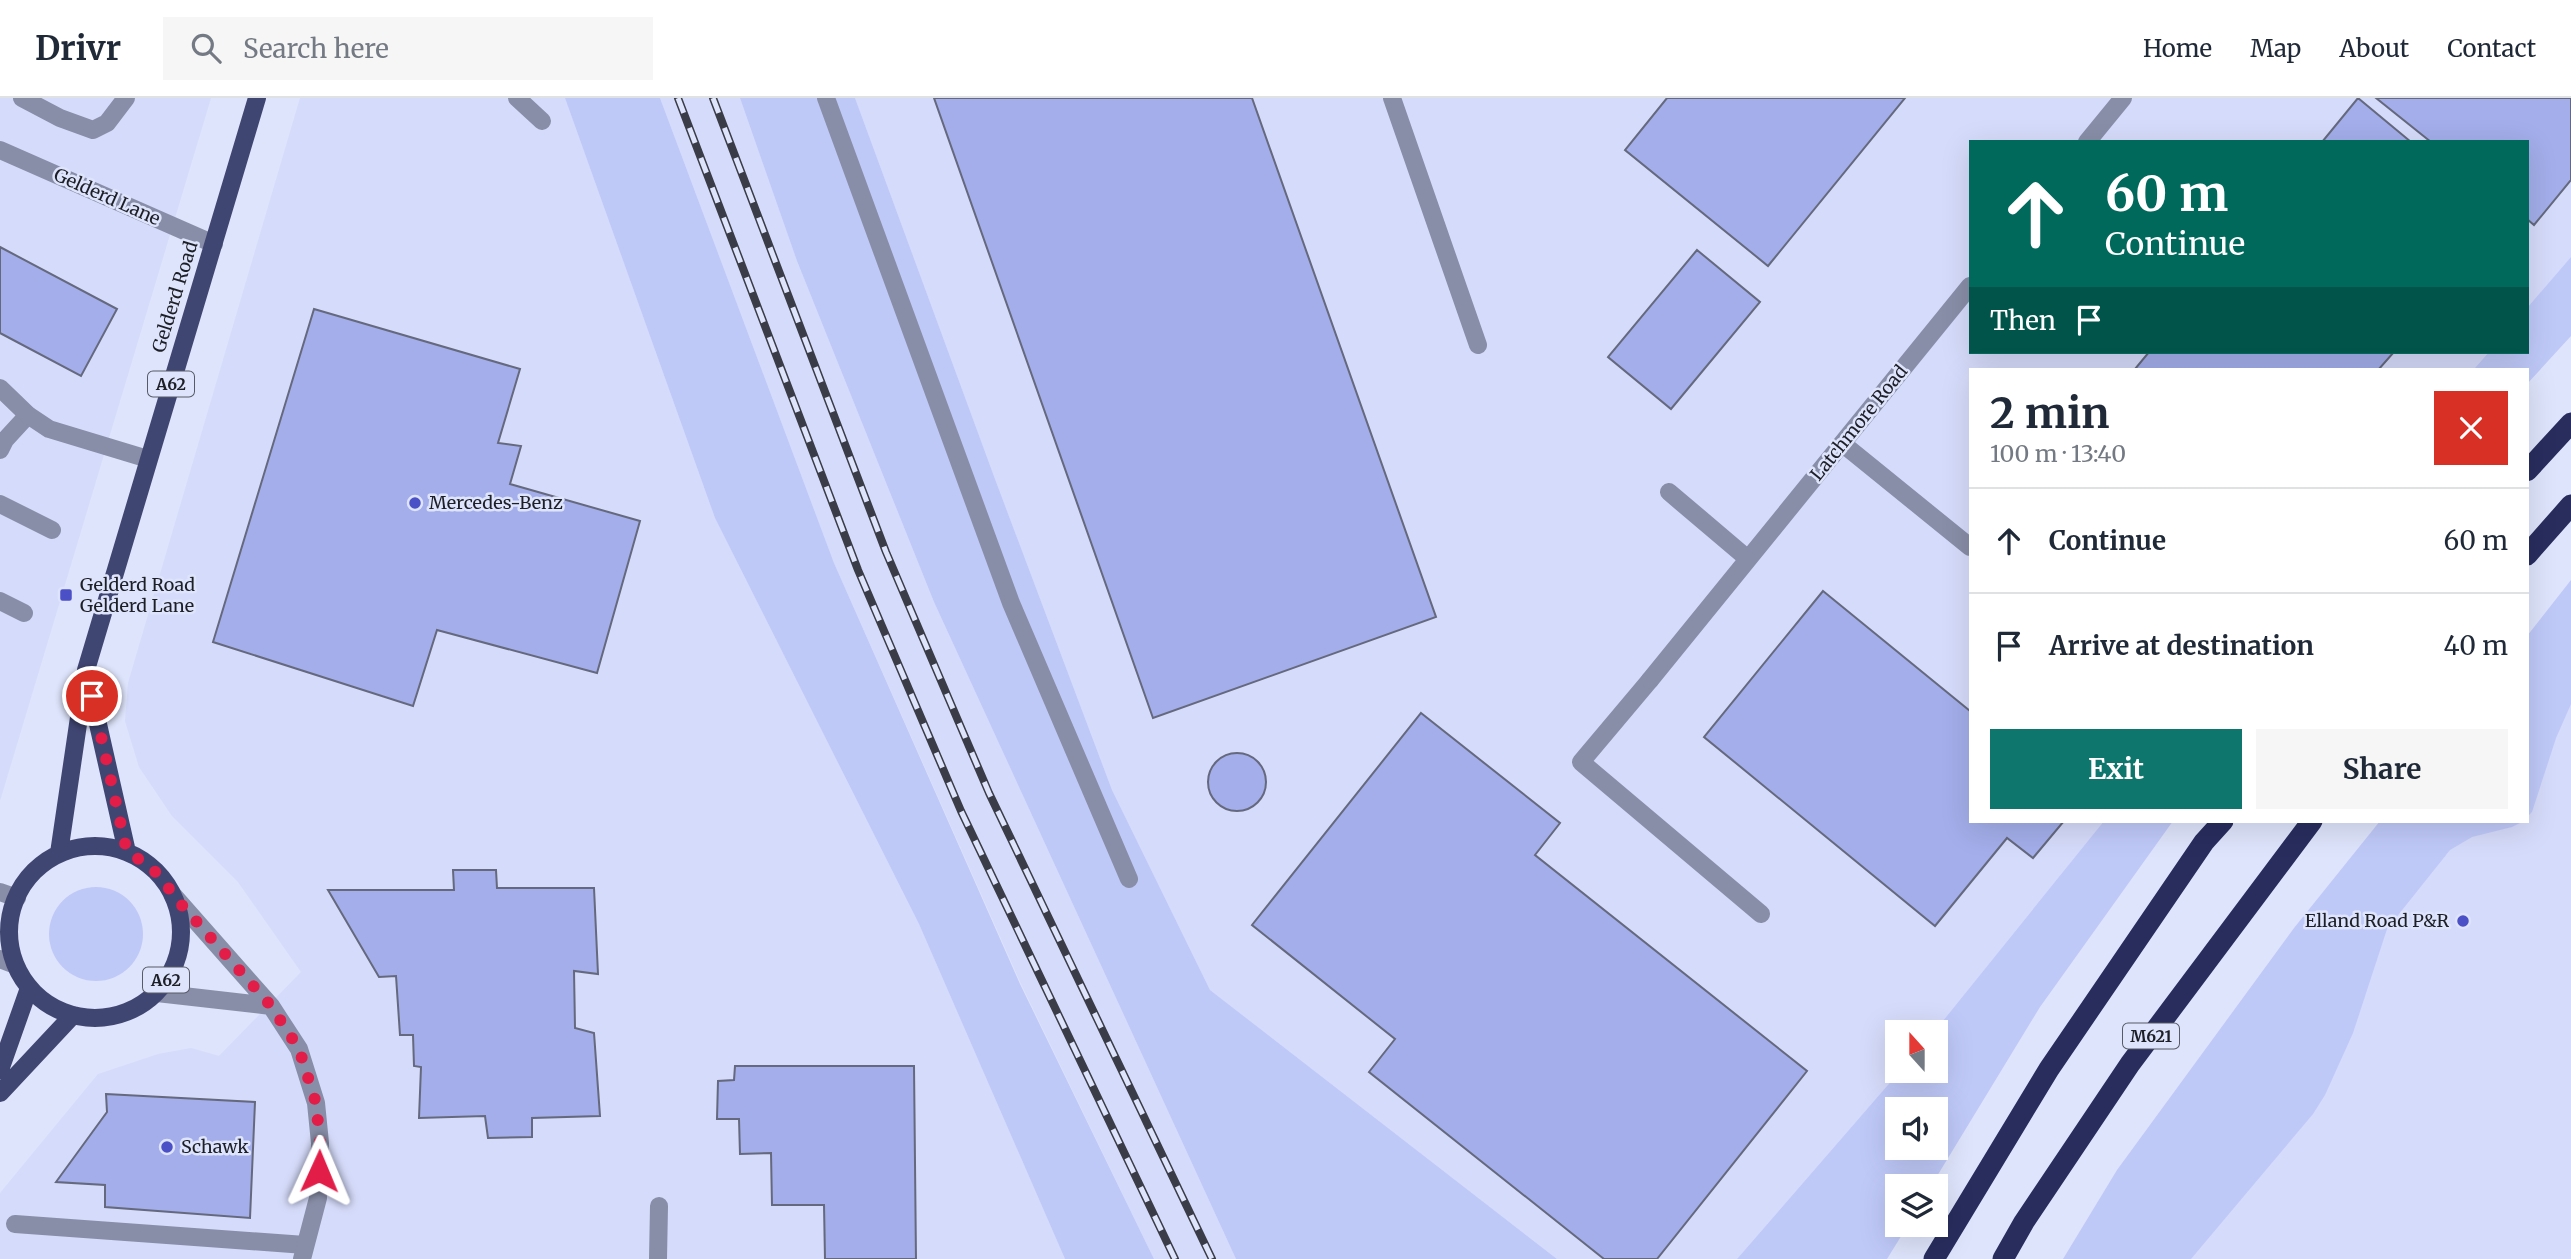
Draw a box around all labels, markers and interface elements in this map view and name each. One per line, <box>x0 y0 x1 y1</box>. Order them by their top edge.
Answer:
search box <box>163 17 653 80</box>
text: Drivr <box>35 28 121 69</box>
icon: search <box>187 29 225 67</box>
text: Search here <box>243 32 389 65</box>
text: Home <box>2143 33 2212 64</box>
text: Map <box>2250 33 2301 64</box>
text: About <box>2339 33 2409 64</box>
text: Contact <box>2447 33 2536 64</box>
street label: Gelderd Lane <box>50 163 164 230</box>
text: 60 m <box>2105 163 2228 224</box>
icon: ahead <box>1990 168 2081 259</box>
text: Continue <box>2105 224 2245 264</box>
street label: Gelderd Road <box>147 238 202 355</box>
icon: arrive <box>2070 301 2108 339</box>
text: Then <box>1990 304 2056 337</box>
street label: Latchmore Road <box>1805 360 1912 485</box>
road number: A62 <box>148 372 194 396</box>
text: 2 min <box>1990 387 2110 439</box>
button: close <box>2434 391 2508 465</box>
text: 100 m · 13:40 <box>1990 439 2126 468</box>
place label: Mercedes-Benz <box>429 491 563 514</box>
marker: Mercedes-Benz <box>407 495 423 511</box>
icon: ahead <box>1990 522 2028 560</box>
text: Continue <box>2049 524 2166 557</box>
text: 60 m <box>2444 524 2508 557</box>
place label: Gelderd Road Gelderd Lane <box>80 573 195 617</box>
marker: Gelderd Road Gelderd Lane <box>58 587 74 603</box>
icon: arrive <box>1990 627 2028 665</box>
text: Arrive at destination <box>2049 629 2314 662</box>
text: 40 m <box>2444 629 2508 662</box>
pin <box>62 666 122 726</box>
icon: arrive <box>73 677 111 715</box>
button: Exit <box>1990 729 2242 809</box>
button: Share <box>2256 729 2508 809</box>
place label: Elland Road P&R <box>2305 909 2449 932</box>
marker: Elland Road P&R <box>2455 913 2471 929</box>
road number: A62 <box>143 968 189 992</box>
north arrow <box>1885 1020 1948 1083</box>
map controls <box>1885 1020 1948 1237</box>
road number: M621 <box>2123 1024 2179 1048</box>
button: sound <box>1885 1097 1948 1160</box>
position arrow <box>282 1134 356 1208</box>
place label: Schawk <box>181 1135 249 1158</box>
marker: Schawk <box>159 1139 175 1155</box>
button: layers <box>1885 1174 1948 1237</box>

